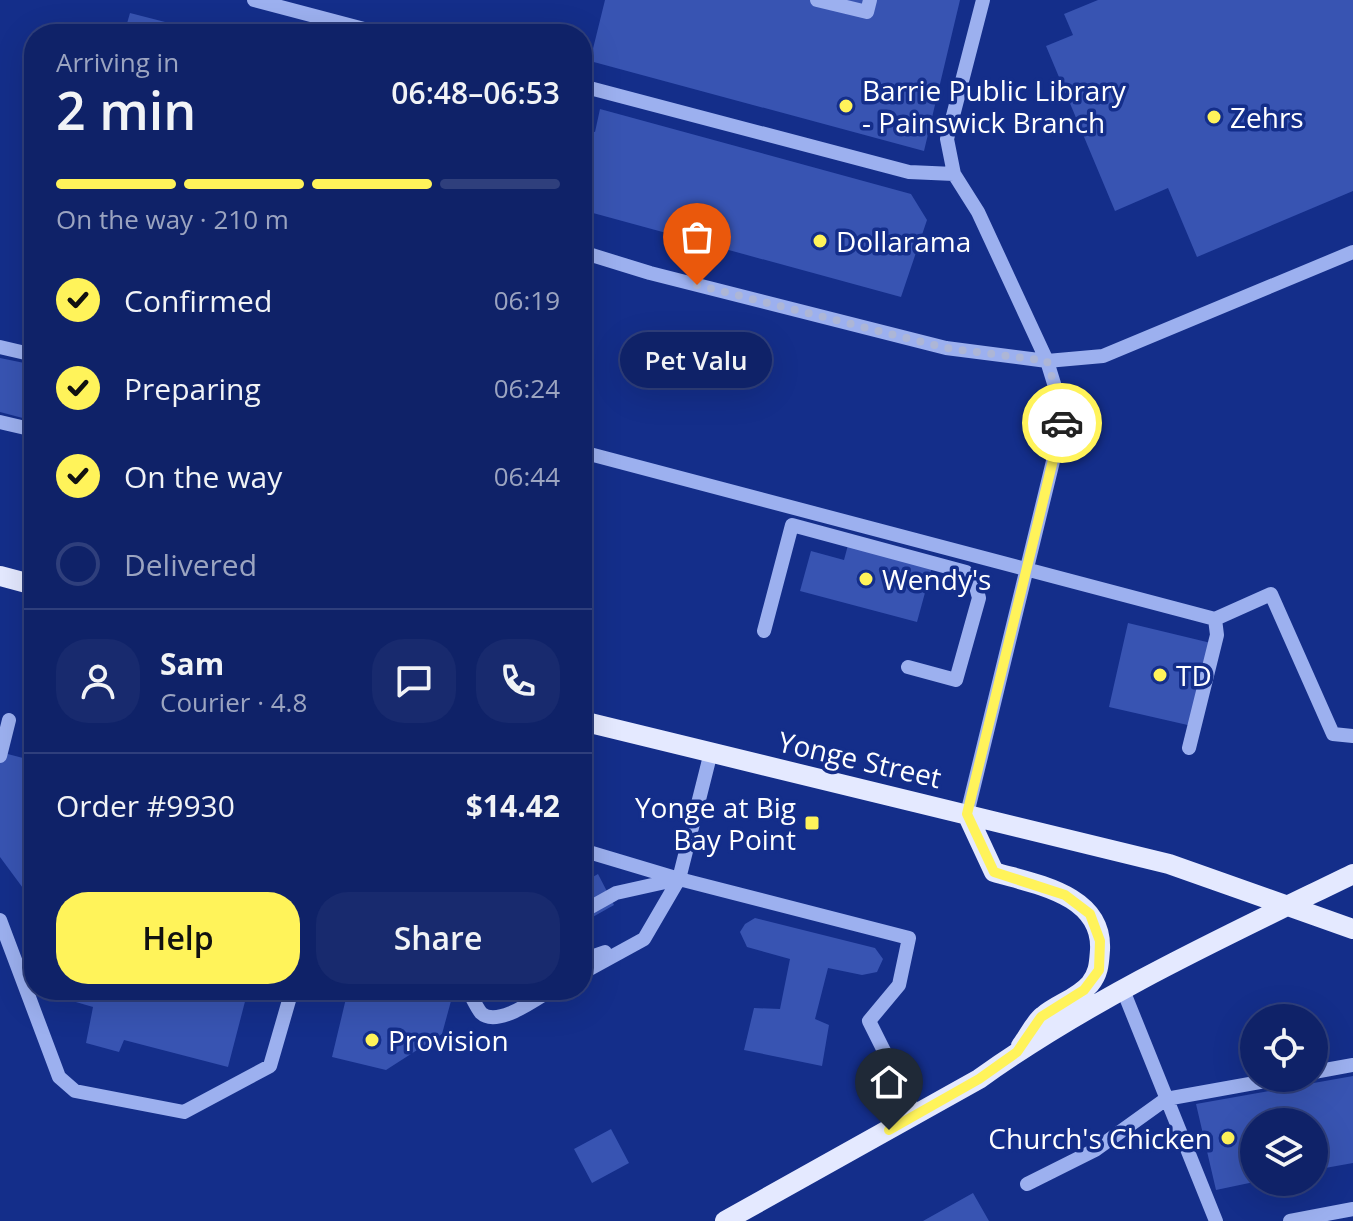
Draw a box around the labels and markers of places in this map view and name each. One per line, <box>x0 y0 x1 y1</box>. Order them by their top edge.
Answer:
place label: Barrie Public Library - Painswick Branch <box>862 71 1127 141</box>
marker: Barrie Public Library - Painswick Branch <box>837 97 855 115</box>
place label: Zehrs <box>1230 98 1304 136</box>
marker: Zehrs <box>1205 108 1223 126</box>
pin <box>663 203 731 285</box>
place label: Dollarama <box>836 222 971 260</box>
marker: Dollarama <box>811 232 829 250</box>
callout: Pet Valu <box>621 333 773 389</box>
place label: Wendy's <box>882 560 991 598</box>
marker: Wendy's <box>857 570 875 588</box>
place label: TD <box>1176 656 1212 694</box>
marker: TD <box>1151 666 1169 684</box>
place label: Yonge at Big Bay Point <box>635 788 796 858</box>
marker: Yonge at Big Bay Point <box>803 814 821 832</box>
place label: Provision <box>388 1021 509 1059</box>
marker: Provision <box>363 1031 381 1049</box>
pin <box>855 1048 923 1130</box>
place label: Church's Chicken <box>988 1119 1212 1157</box>
marker: Church's Chicken <box>1219 1129 1237 1147</box>

